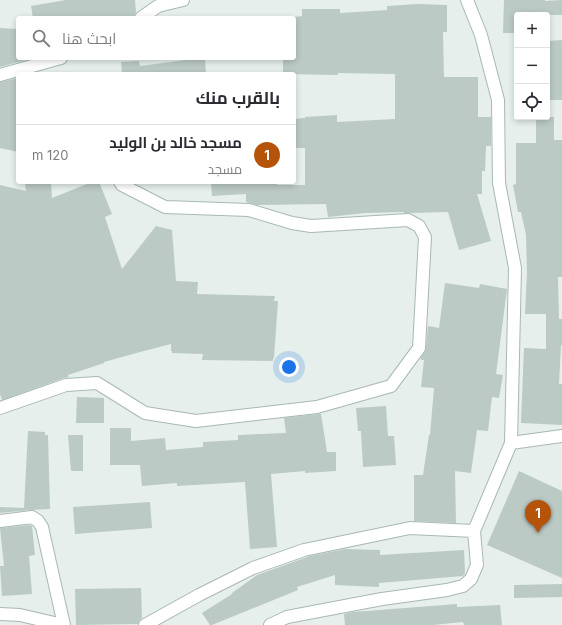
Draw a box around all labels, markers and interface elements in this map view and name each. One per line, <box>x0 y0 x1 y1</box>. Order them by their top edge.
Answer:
map controls <box>514 12 550 120</box>
button: + <box>514 12 550 48</box>
search box <box>16 16 296 60</box>
icon: search <box>30 27 52 49</box>
text: ابحث هنا <box>62 29 116 48</box>
button: − <box>514 48 550 84</box>
button: locate <box>514 84 550 120</box>
text: بالقرب منك <box>196 88 280 108</box>
text: مسجد خالد بن الوليد <box>109 133 242 152</box>
text: 120 m <box>32 147 68 163</box>
text: 1 <box>264 147 270 163</box>
text: مسجد <box>208 161 242 177</box>
your location <box>279 357 299 377</box>
pin: 1 <box>525 500 551 533</box>

